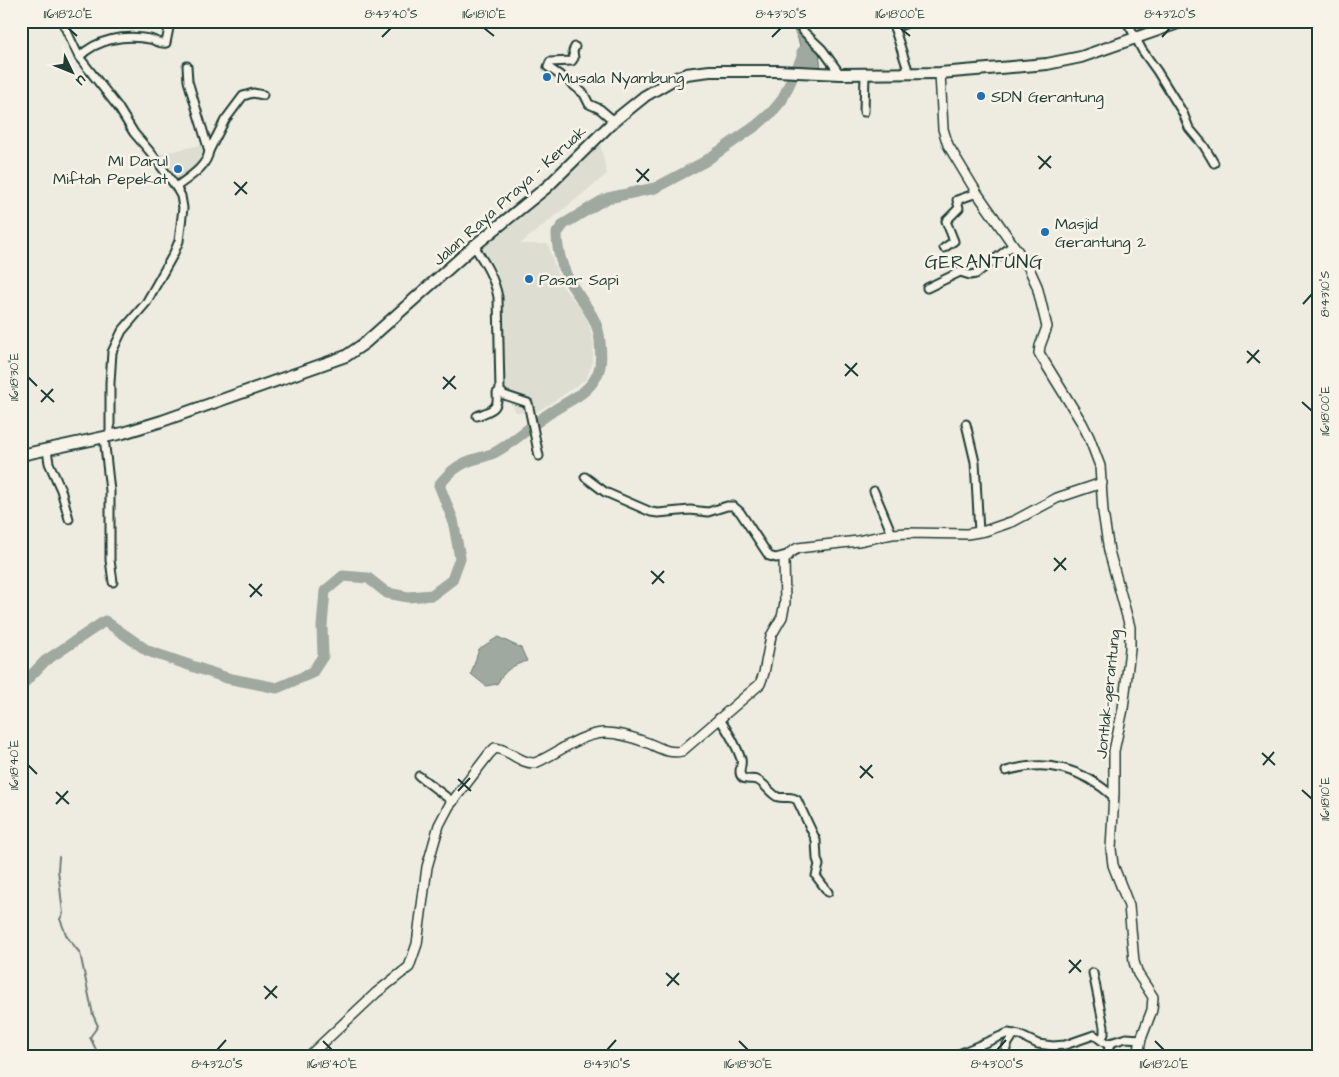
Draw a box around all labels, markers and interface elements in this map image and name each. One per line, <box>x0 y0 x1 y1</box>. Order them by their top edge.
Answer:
text: 116°18'20"E <box>44 6 92 23</box>
text: 8°43'40"S <box>365 6 418 23</box>
text: 116°18'10"E <box>462 6 506 23</box>
text: 8°43'30"S <box>756 6 807 23</box>
text: 116°18'00"E <box>875 6 925 23</box>
text: 8°43'20"S <box>1144 6 1196 23</box>
north arrow <box>48 48 98 98</box>
place label: Musala Nyambung <box>557 67 684 90</box>
text: U <box>71 70 91 90</box>
marker: Musala Nyambung <box>541 71 553 83</box>
place label: SDN Gerantung <box>991 86 1104 109</box>
marker: SDN Gerantung <box>975 90 987 102</box>
street label: Jalan Raya Praya - Keruak <box>428 121 592 271</box>
place label: MI Darul Miftah Pepekat <box>53 150 169 190</box>
marker: MI Darul Miftah Pepekat <box>172 163 184 175</box>
place label: Masjid Gerantung 2 <box>1055 213 1146 254</box>
marker: Masjid Gerantung 2 <box>1039 226 1051 238</box>
district label: GERANTUNG <box>925 249 1043 276</box>
place label: Pasar Sapi <box>539 269 619 291</box>
text: 8°43'10"S <box>1317 271 1334 317</box>
marker: Pasar Sapi <box>523 273 535 285</box>
text: 116°18'30"E <box>6 353 23 401</box>
text: 116°18'00"E <box>1317 386 1334 436</box>
street label: Jontlak-gerantung <box>1090 628 1127 760</box>
text: 116°18'40"E <box>6 740 23 790</box>
text: 116°18'10"E <box>1317 777 1334 821</box>
text: 8°43'20"S <box>191 1056 243 1073</box>
text: 116°18'40"E <box>307 1056 357 1073</box>
text: 8°43'10"S <box>584 1056 630 1073</box>
text: 116°18'30"E <box>724 1056 772 1073</box>
text: 8°43'00"S <box>971 1056 1023 1073</box>
text: 116°18'20"E <box>1140 1056 1188 1073</box>

